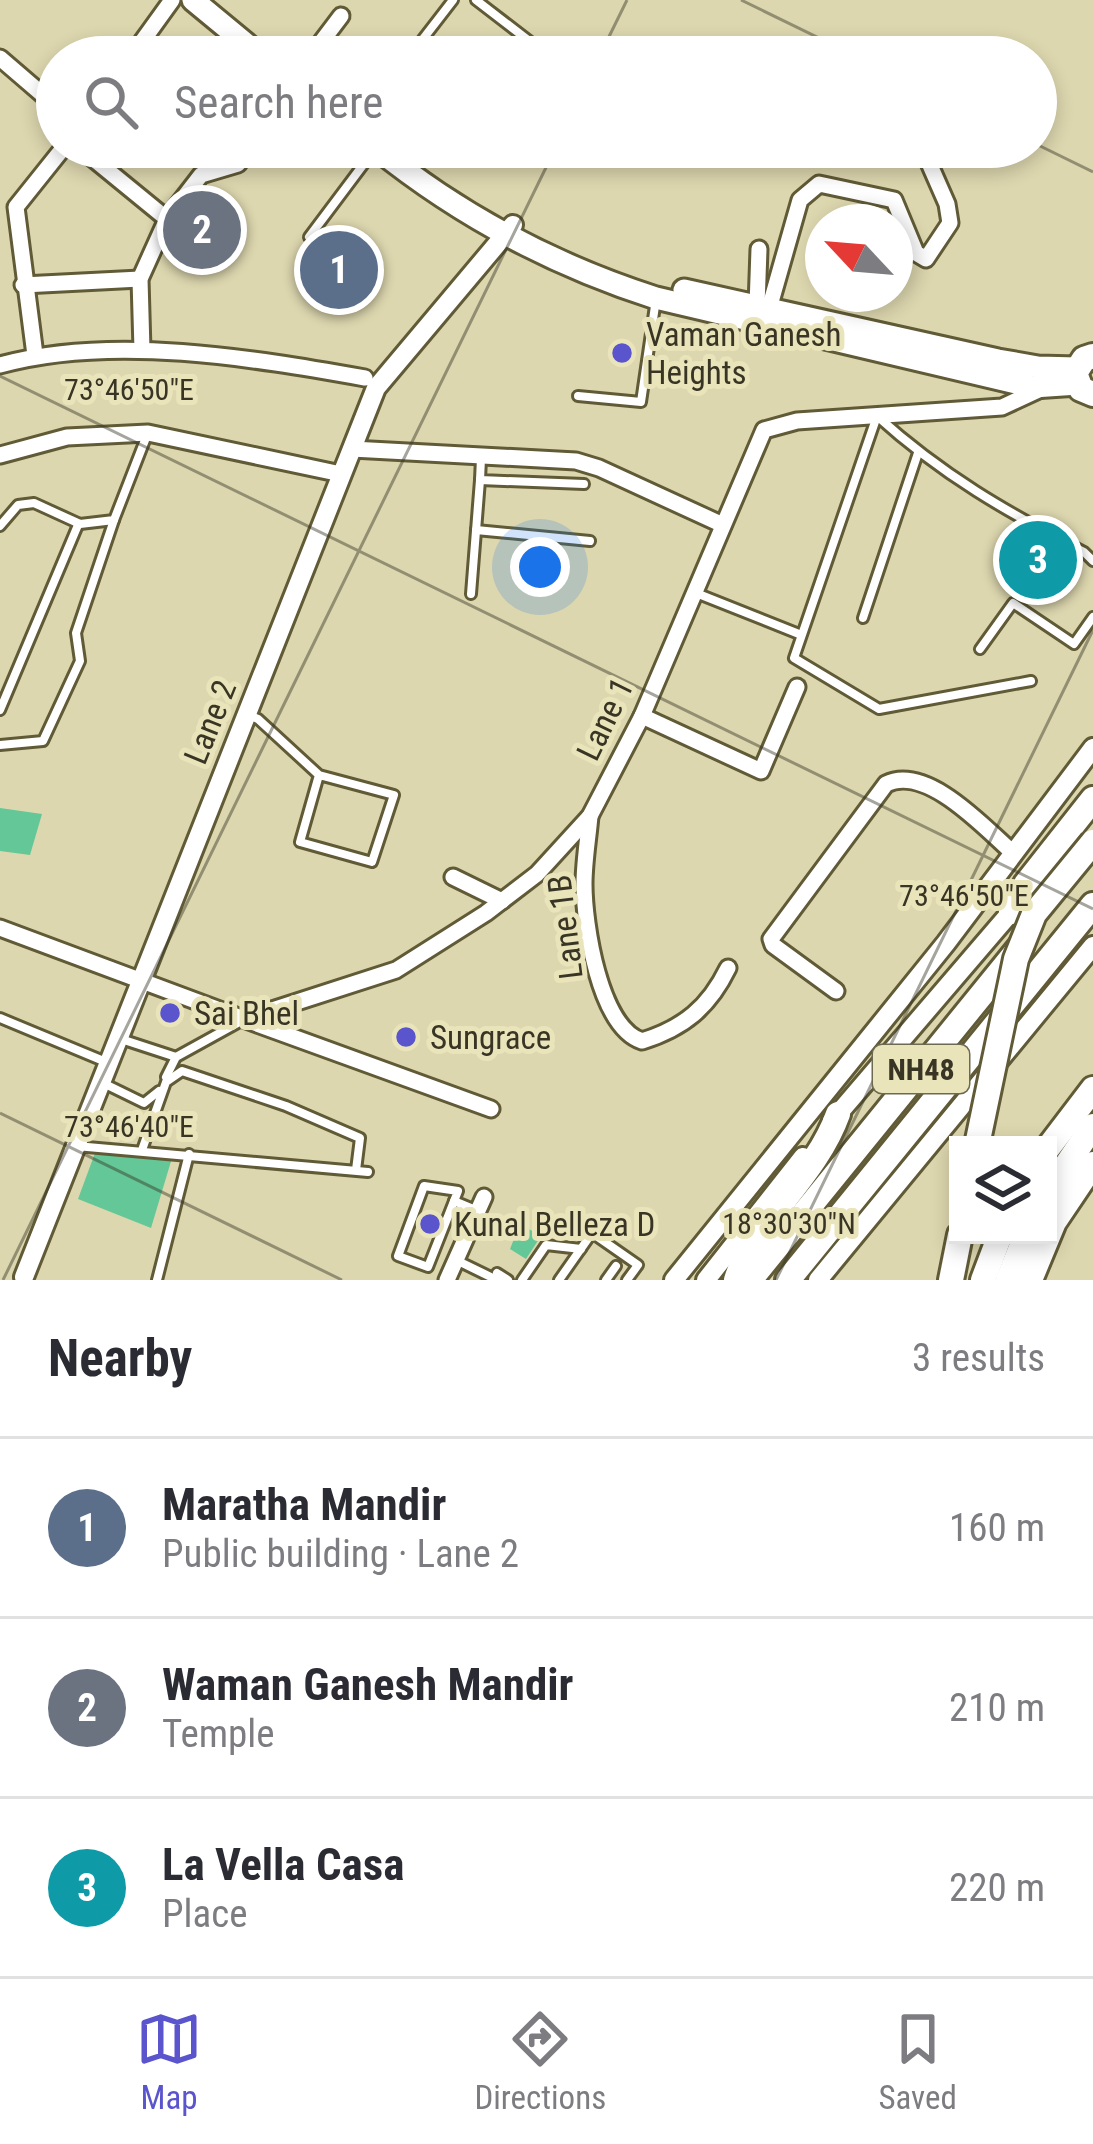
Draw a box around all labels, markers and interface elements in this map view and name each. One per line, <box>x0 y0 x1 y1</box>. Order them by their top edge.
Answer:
search box <box>36 36 1057 168</box>
icon: search <box>78 69 144 135</box>
text: Search here <box>174 76 383 129</box>
pin: 2 <box>163 185 241 275</box>
north arrow <box>805 204 913 312</box>
pin: 1 <box>300 225 378 315</box>
place label: Vaman Ganesh Heights <box>646 315 842 392</box>
marker: Vaman Ganesh Heights <box>609 340 635 366</box>
text: 73°46'50"E <box>64 372 194 407</box>
pin: 3 <box>999 515 1077 605</box>
your location <box>510 537 570 597</box>
street label: Lane 1 <box>568 671 642 767</box>
street label: Lane 2 <box>176 674 244 770</box>
street label: Lane 1B <box>539 873 591 981</box>
text: 73°46'50"E <box>899 878 1029 913</box>
place label: Sai Bhel <box>194 994 299 1033</box>
marker: Sai Bhel <box>157 1000 183 1026</box>
place label: Sungrace <box>430 1018 551 1057</box>
marker: Sungrace <box>393 1024 419 1050</box>
road number: NH48 <box>873 1045 969 1093</box>
text: 73°46'40"E <box>64 1109 194 1144</box>
map controls <box>949 1136 1057 1244</box>
button: layers <box>949 1136 1057 1244</box>
place label: Kunal Belleza D <box>454 1205 655 1244</box>
text: 18°30'30"N <box>722 1206 856 1241</box>
marker: Kunal Belleza D <box>417 1211 443 1237</box>
text: Nearby <box>48 1329 192 1388</box>
text: 3 results <box>912 1335 1045 1381</box>
text: Maratha Mandir <box>162 1478 446 1531</box>
text: 1 <box>77 1505 97 1551</box>
text: 160 m <box>949 1505 1045 1551</box>
text: Public building · Lane 2 <box>162 1531 519 1577</box>
text: Waman Ganesh Mandir <box>162 1658 574 1711</box>
text: 2 <box>77 1685 97 1731</box>
text: 210 m <box>949 1685 1045 1731</box>
text: Temple <box>162 1711 275 1757</box>
text: La Vella Casa <box>162 1838 404 1891</box>
text: 3 <box>77 1865 97 1911</box>
text: 220 m <box>949 1865 1045 1911</box>
text: Place <box>162 1891 248 1937</box>
tab: Map <box>136 2006 202 2117</box>
tab: Directions <box>474 2006 606 2117</box>
tab: Saved <box>878 2006 957 2117</box>

